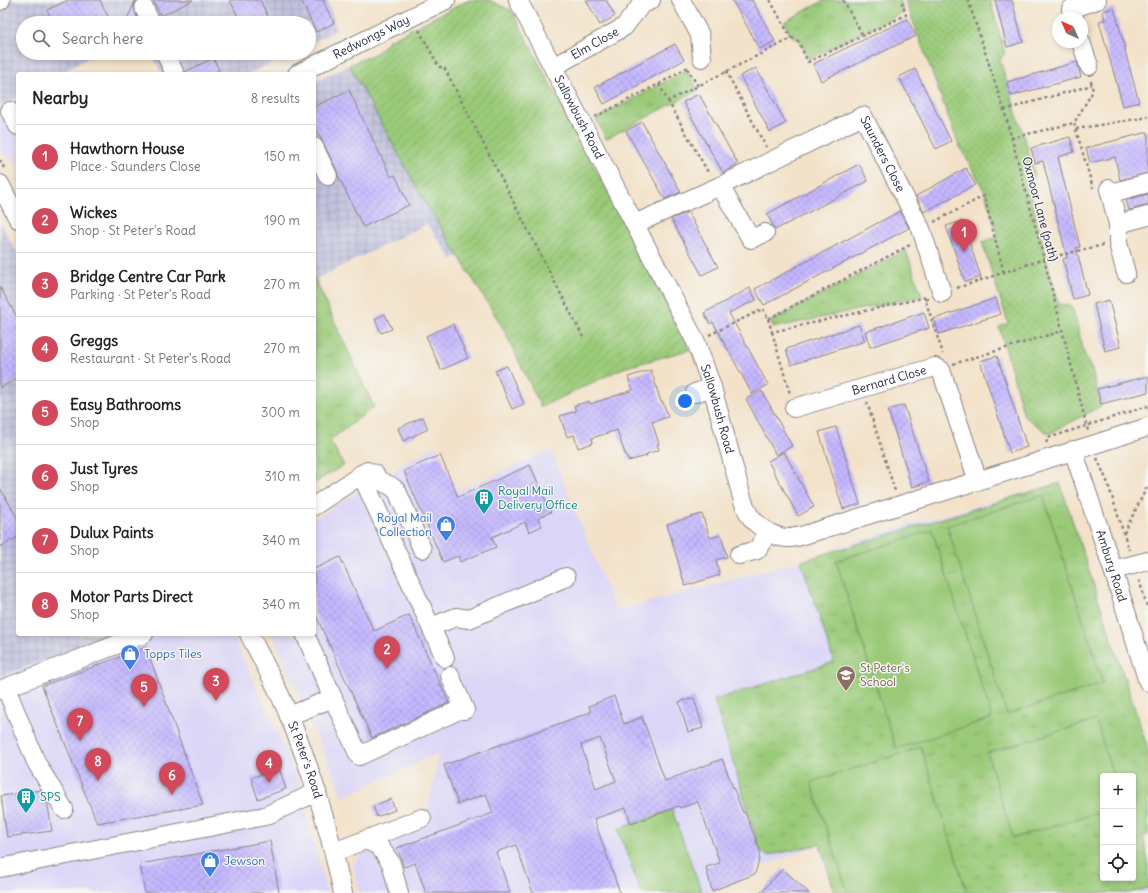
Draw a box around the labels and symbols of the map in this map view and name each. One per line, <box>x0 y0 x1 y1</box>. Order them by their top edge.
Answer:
street label: Redwongs Way <box>331 11 412 62</box>
north arrow <box>1052 12 1088 48</box>
street label: Elm Close <box>568 24 621 62</box>
street label: Sallowbush Road <box>551 72 607 161</box>
street label: Saunders Close <box>857 113 909 194</box>
street label: Oxmoor Lane (path) <box>1019 155 1062 263</box>
pin: 1 <box>951 219 977 252</box>
street label: Sallowbush Road <box>698 362 738 455</box>
street label: Bernard Close <box>850 362 928 398</box>
your location <box>675 391 695 411</box>
place label: Royal Mail Delivery Office <box>498 483 577 512</box>
building icon: Royal Mail Delivery Office <box>473 487 495 515</box>
place label: Royal Mail Collection <box>377 510 432 539</box>
shop icon: Royal Mail Collection <box>435 514 457 542</box>
street label: Ambury Road <box>1093 528 1130 603</box>
pin: 2 <box>374 636 400 669</box>
shop icon: Topps Tiles <box>119 643 141 671</box>
place label: Topps Tiles <box>144 646 202 661</box>
place label: St Peter's School <box>860 660 910 689</box>
school or university icon: St Peter's School <box>835 664 857 692</box>
pin: 3 <box>203 668 229 701</box>
pin: 5 <box>131 674 157 707</box>
pin: 7 <box>67 708 93 741</box>
street label: St Peter's Road <box>285 719 326 800</box>
pin: 8 <box>85 748 111 781</box>
pin: 4 <box>256 750 282 783</box>
pin: 6 <box>159 762 185 795</box>
building icon: SPS <box>15 786 37 814</box>
place label: SPS <box>40 789 61 804</box>
shop icon: Jewson <box>199 850 221 878</box>
place label: Jewson <box>224 853 265 868</box>

